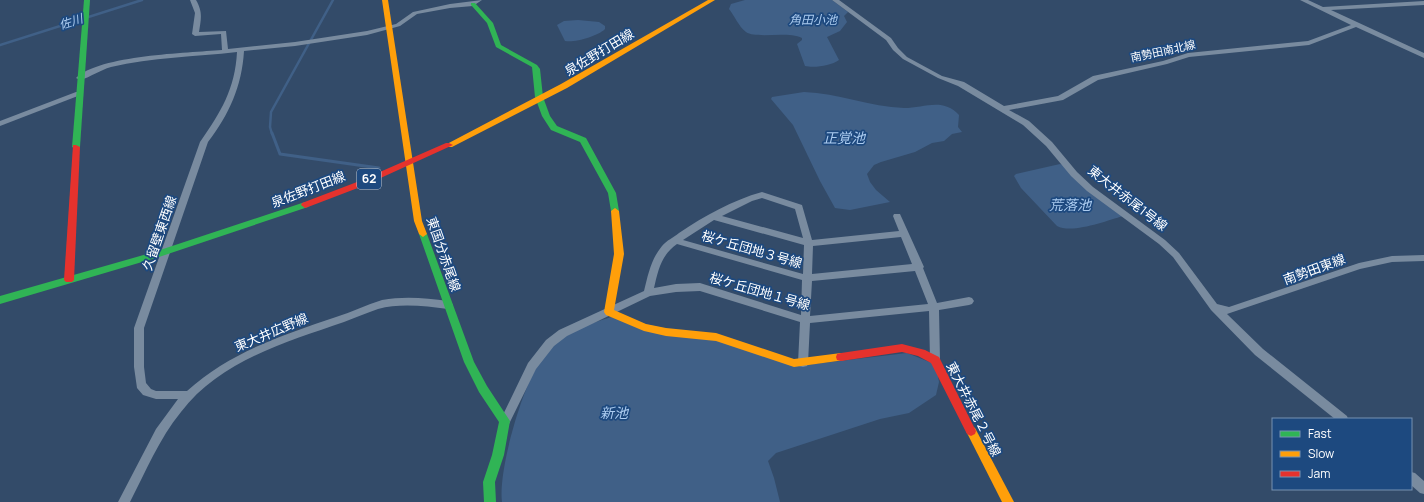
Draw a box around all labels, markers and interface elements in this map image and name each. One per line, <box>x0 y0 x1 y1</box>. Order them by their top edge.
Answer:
water label: 佐川 <box>57 9 87 33</box>
water label: 角田小池 <box>789 11 838 28</box>
street label: 泉佐野打田線 <box>561 24 637 80</box>
street label: 南勢田南北線 <box>1129 36 1197 65</box>
water label: 正覚池 <box>823 128 867 147</box>
street label: 東大井赤尾1号線 <box>1085 161 1171 235</box>
street label: 泉佐野打田線 <box>268 167 348 211</box>
road number: 62 <box>357 169 381 189</box>
street label: 久留壁東西線 <box>138 193 180 273</box>
water label: 荒落池 <box>1049 195 1093 214</box>
street label: 東国分赤尾線 <box>423 214 465 294</box>
street label: 桜ケ丘団地３号線 <box>700 226 804 272</box>
street label: 南勢田東線 <box>1280 249 1348 289</box>
street label: 桜ケ丘団地１号線 <box>708 268 812 314</box>
street label: 東大井広野線 <box>232 308 310 356</box>
street label: 東大井赤尾２号線 <box>942 359 1006 459</box>
water label: 新池 <box>600 403 630 422</box>
legend <box>1272 418 1412 490</box>
text: Fast <box>1308 425 1332 442</box>
text: Slow <box>1308 445 1334 462</box>
text: Jam <box>1308 465 1330 482</box>

